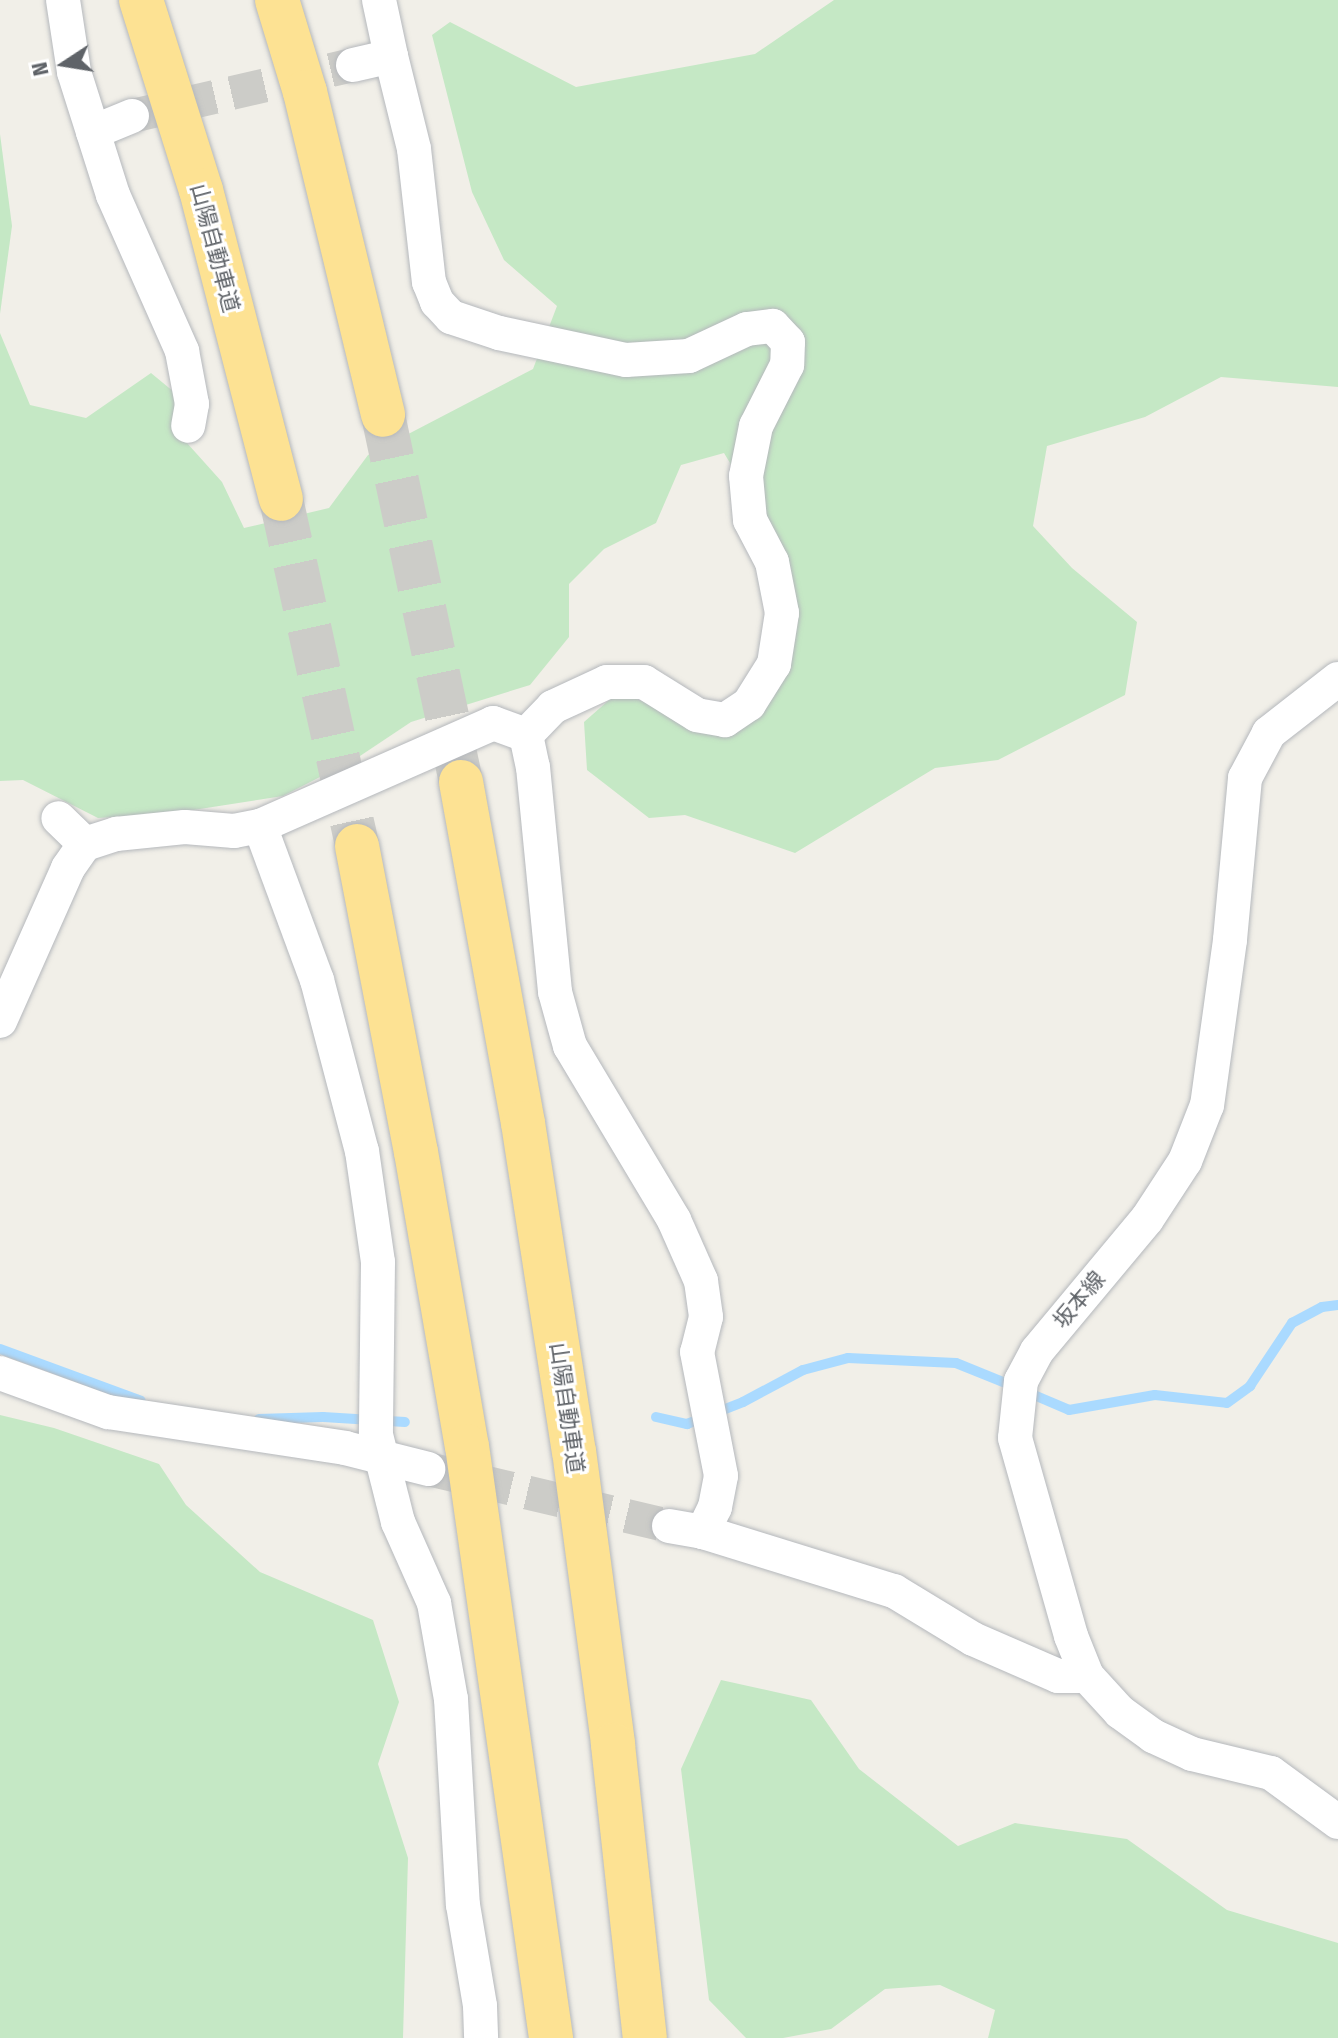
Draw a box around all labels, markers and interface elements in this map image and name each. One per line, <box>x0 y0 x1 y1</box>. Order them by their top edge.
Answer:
north arrow <box>24 24 104 104</box>
text: N <box>25 60 55 78</box>
street label: 山陽自動車道 <box>185 181 245 315</box>
street label: 坂本線 <box>1048 1266 1110 1334</box>
street label: 山陽自動車道 <box>545 1341 589 1475</box>

